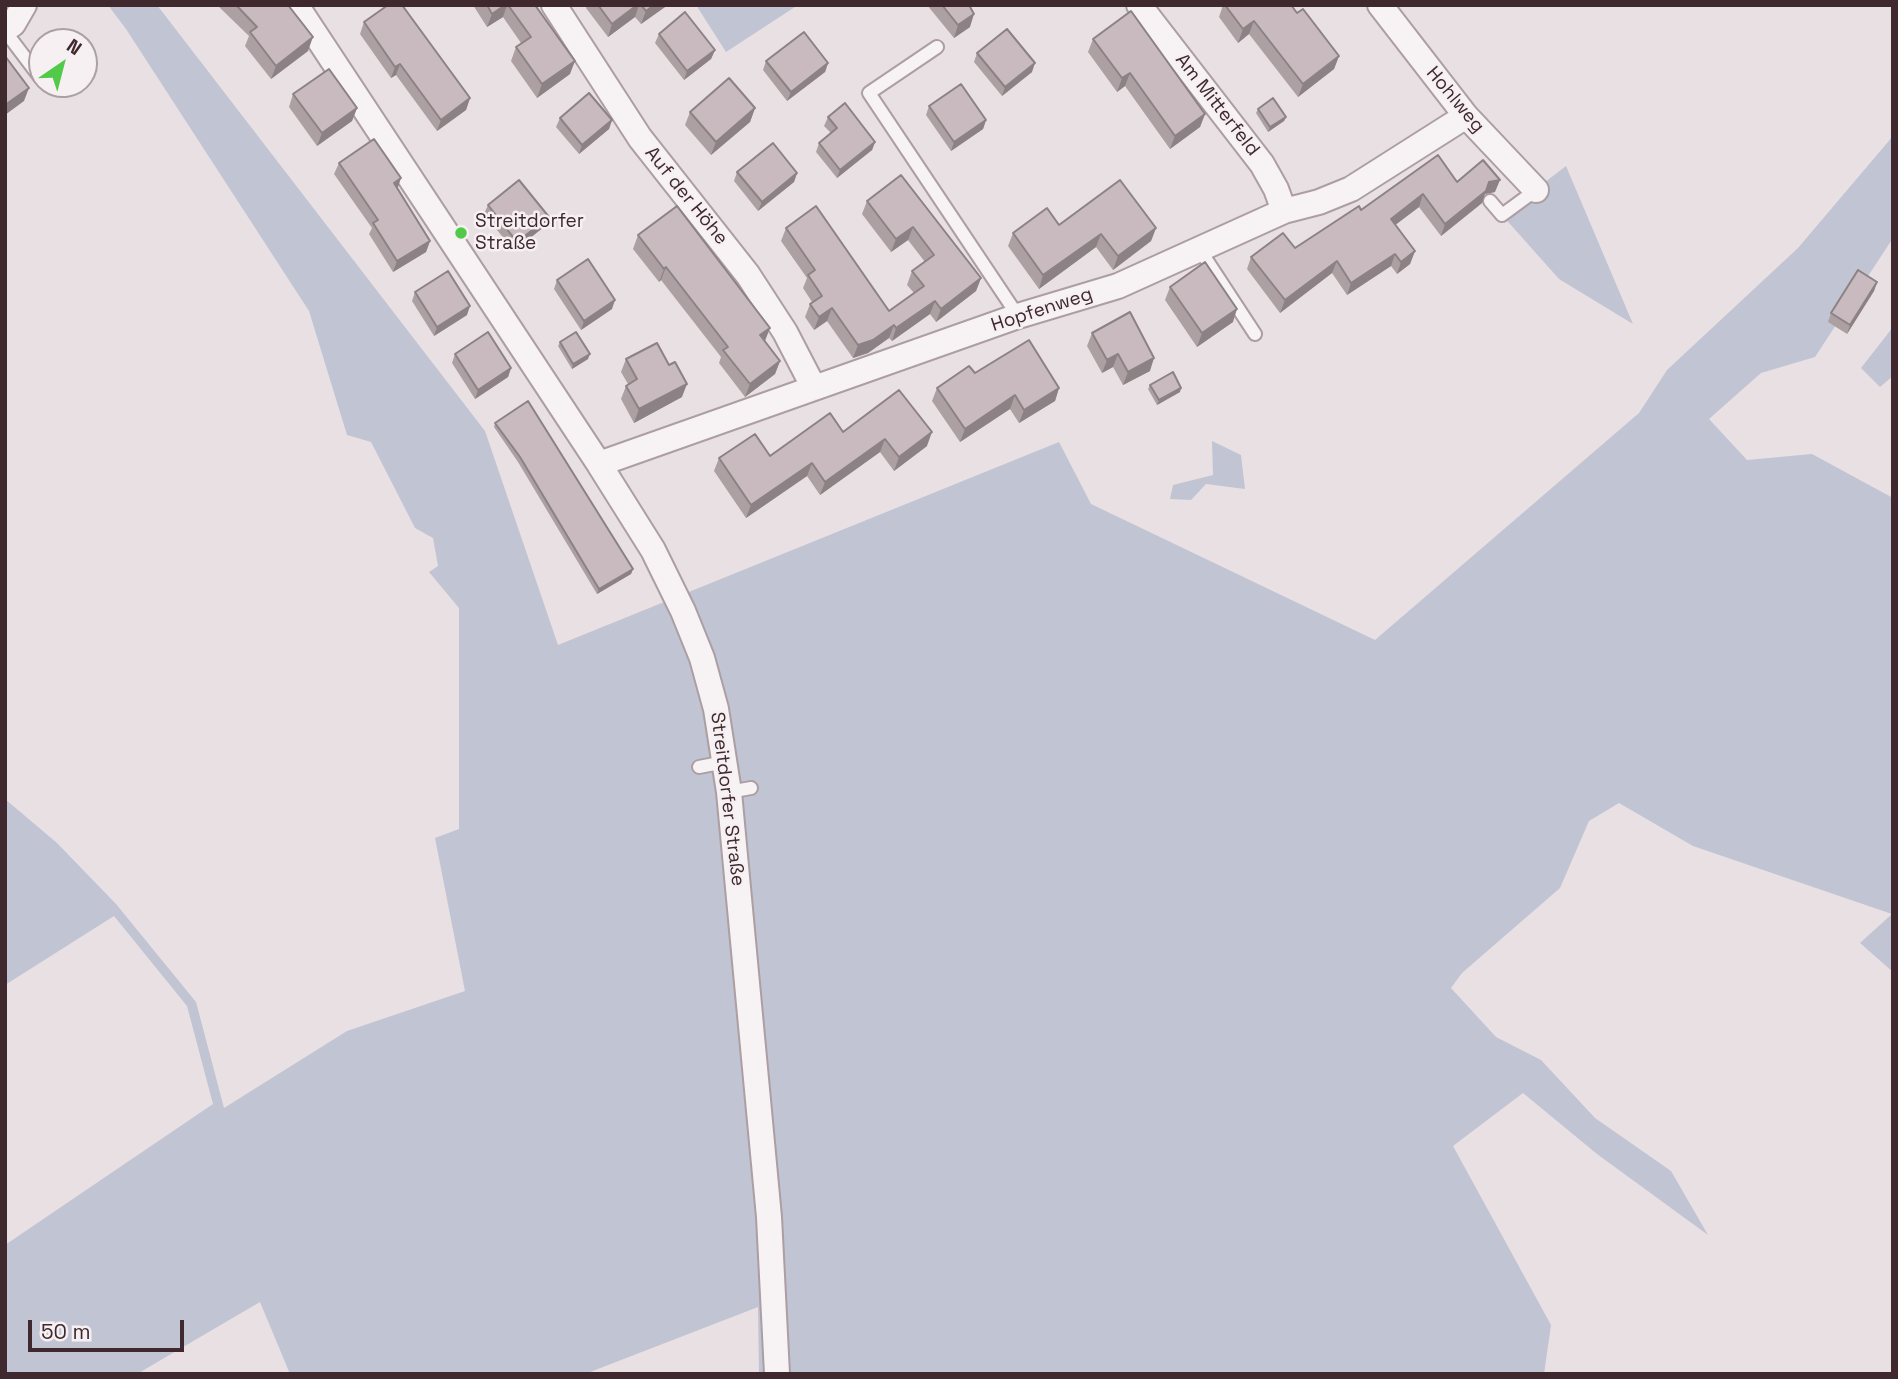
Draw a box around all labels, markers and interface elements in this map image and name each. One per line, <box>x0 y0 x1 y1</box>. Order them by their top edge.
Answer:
north arrow <box>28 28 98 98</box>
text: N <box>62 33 87 61</box>
street label: Am Mitterfeld <box>1170 49 1264 161</box>
street label: Hohlweg <box>1421 62 1489 138</box>
street label: Auf der Höhe <box>640 142 732 250</box>
place label: Streitdorfer Straße <box>475 211 584 255</box>
marker: Streitdorfer Straße <box>453 225 469 241</box>
street label: Hopfenweg <box>988 283 1096 337</box>
street label: Streitdorfer Straße <box>705 711 749 887</box>
scale bar <box>32 1306 187 1350</box>
text: 50 m <box>41 1318 91 1345</box>

